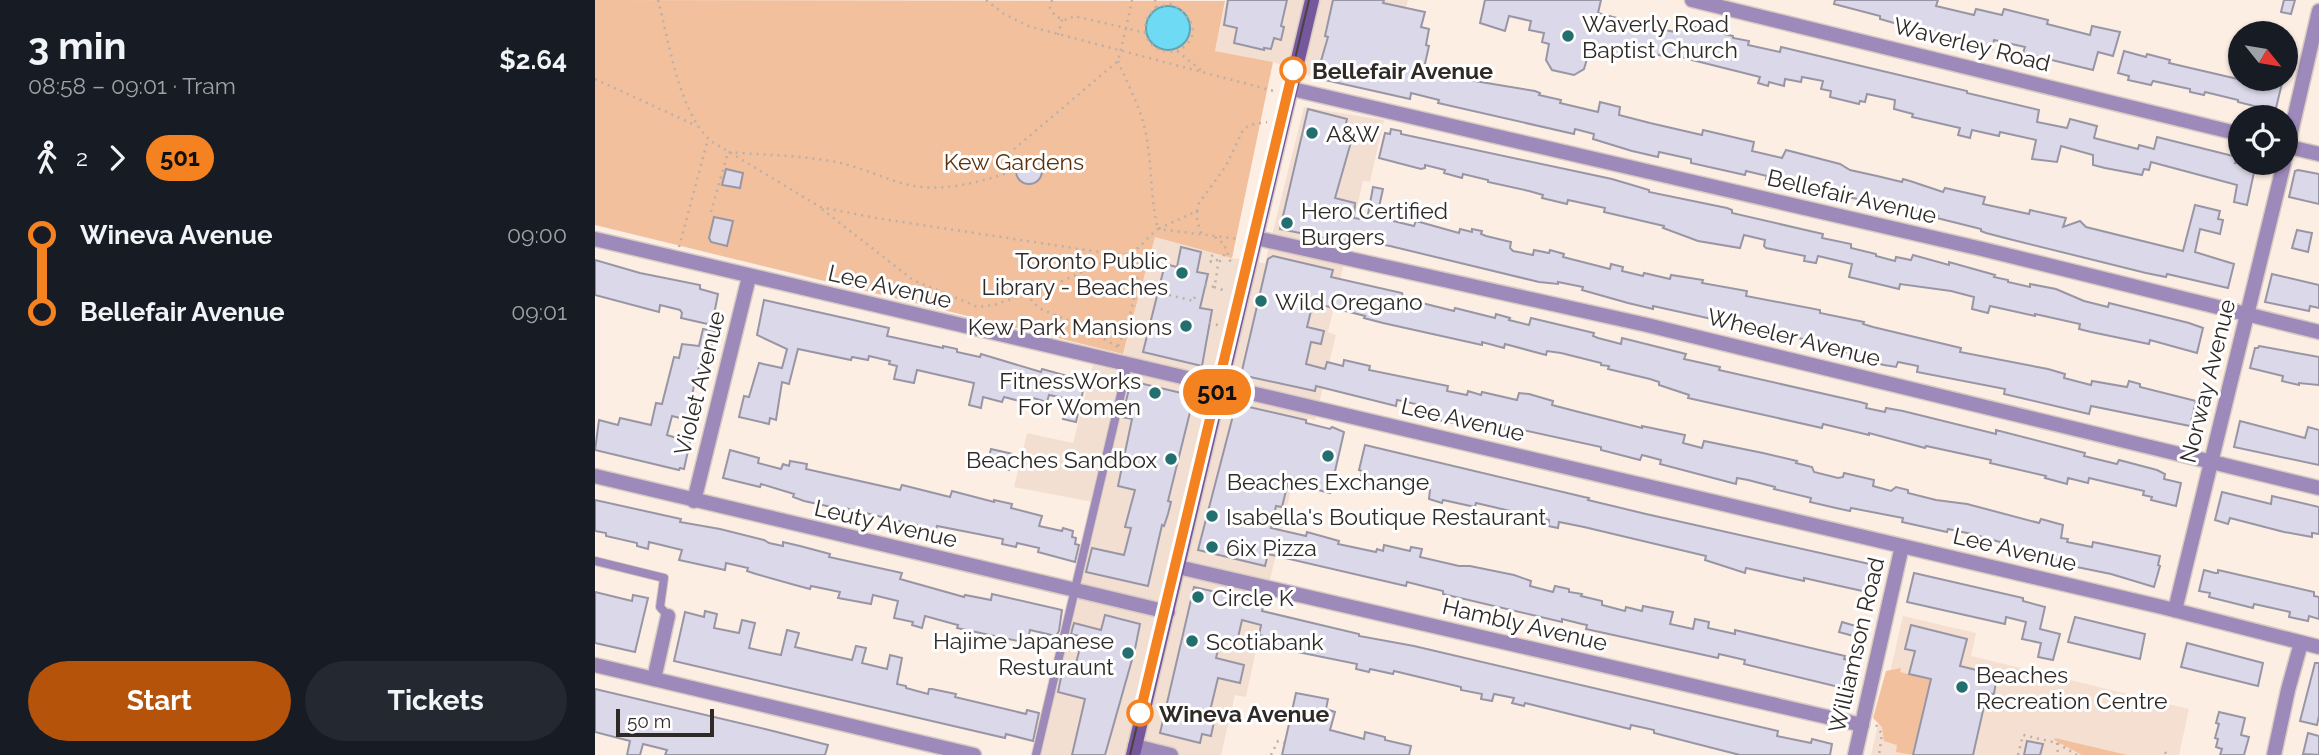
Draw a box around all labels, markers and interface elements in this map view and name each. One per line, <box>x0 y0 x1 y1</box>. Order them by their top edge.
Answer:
place label: Waverly Road Baptist Church <box>1582 10 1738 63</box>
street label: Waverley Road <box>1891 11 2053 77</box>
north arrow <box>2228 21 2298 91</box>
map controls <box>2228 21 2298 175</box>
text: 3 min <box>28 23 126 68</box>
marker: Waverly Road Baptist Church <box>1560 28 1576 44</box>
text: $2.64 <box>499 45 567 75</box>
marker: Bellefair Avenue <box>1280 57 1306 83</box>
place label: Bellefair Avenue <box>1312 57 1493 84</box>
text: 08:58 – 09:01 · Tram <box>28 72 236 99</box>
button: locate <box>2228 105 2298 175</box>
place label: A&W <box>1326 120 1380 147</box>
marker: A&W <box>1304 125 1320 141</box>
icon: walk <box>28 139 66 177</box>
icon: forward <box>98 139 136 177</box>
text: 501 <box>160 143 200 172</box>
text: 2 <box>76 144 88 171</box>
park label: Kew Gardens <box>944 148 1084 175</box>
street label: Bellefair Avenue <box>1765 163 1939 229</box>
place label: Hero Certified Burgers <box>1301 197 1448 250</box>
marker: Hero Certified Burgers <box>1279 215 1295 231</box>
text: Wineva Avenue <box>80 220 273 250</box>
text: 09:00 <box>507 221 567 248</box>
place label: Toronto Public Library - Beaches <box>981 247 1168 300</box>
street label: Lee Avenue <box>826 259 954 313</box>
marker: Toronto Public Library - Beaches <box>1174 265 1190 281</box>
place label: Wild Oregano <box>1275 288 1423 315</box>
marker: Wild Oregano <box>1253 293 1269 309</box>
street label: Norway Avenue <box>2174 296 2240 466</box>
text: Bellefair Avenue <box>80 297 285 327</box>
text: 09:01 <box>511 298 567 325</box>
street label: Wheeler Avenue <box>1705 302 1883 372</box>
street label: Violet Avenue <box>668 308 730 458</box>
place label: Kew Park Mansions <box>968 313 1172 340</box>
marker: Kew Park Mansions <box>1178 318 1194 334</box>
place label: FitnessWorks For Women <box>999 367 1141 420</box>
line badge: 501 <box>1177 369 1257 415</box>
text: 501 <box>1197 377 1237 406</box>
marker: FitnessWorks For Women <box>1147 385 1163 401</box>
street label: Lee Avenue <box>1399 392 1527 446</box>
place label: Beaches Sandbox <box>966 446 1157 473</box>
marker: Beaches Exchange <box>1320 448 1336 464</box>
marker: Beaches Sandbox <box>1163 451 1179 467</box>
place label: Beaches Exchange <box>1227 468 1429 495</box>
street label: Leuty Avenue <box>812 493 960 553</box>
place label: Isabella's Boutique Restaurant <box>1226 503 1547 530</box>
marker: Isabella's Boutique Restaurant <box>1204 508 1220 524</box>
street label: Lee Avenue <box>1951 522 2079 576</box>
place label: 6ix Pizza <box>1226 534 1317 561</box>
marker: 6ix Pizza <box>1204 539 1220 555</box>
street label: Williamson Road <box>1823 555 1889 735</box>
place label: Circle K <box>1212 584 1294 611</box>
marker: Circle K <box>1190 589 1206 605</box>
street label: Hambly Avenue <box>1440 592 1610 656</box>
place label: Hajime Japanese Resturaunt <box>933 627 1114 680</box>
place label: Scotiabank <box>1206 628 1324 655</box>
marker: Scotiabank <box>1184 633 1200 649</box>
marker: Hajime Japanese Resturaunt <box>1120 645 1136 661</box>
button: Start <box>28 661 291 741</box>
button: Tickets <box>305 661 567 741</box>
place label: Beaches Recreation Centre <box>1976 661 2168 714</box>
marker: Beaches Recreation Centre <box>1954 679 1970 695</box>
marker: Wineva Avenue <box>1127 700 1153 726</box>
place label: Wineva Avenue <box>1159 700 1330 727</box>
scale bar <box>616 706 714 738</box>
text: 50 m <box>627 710 671 732</box>

